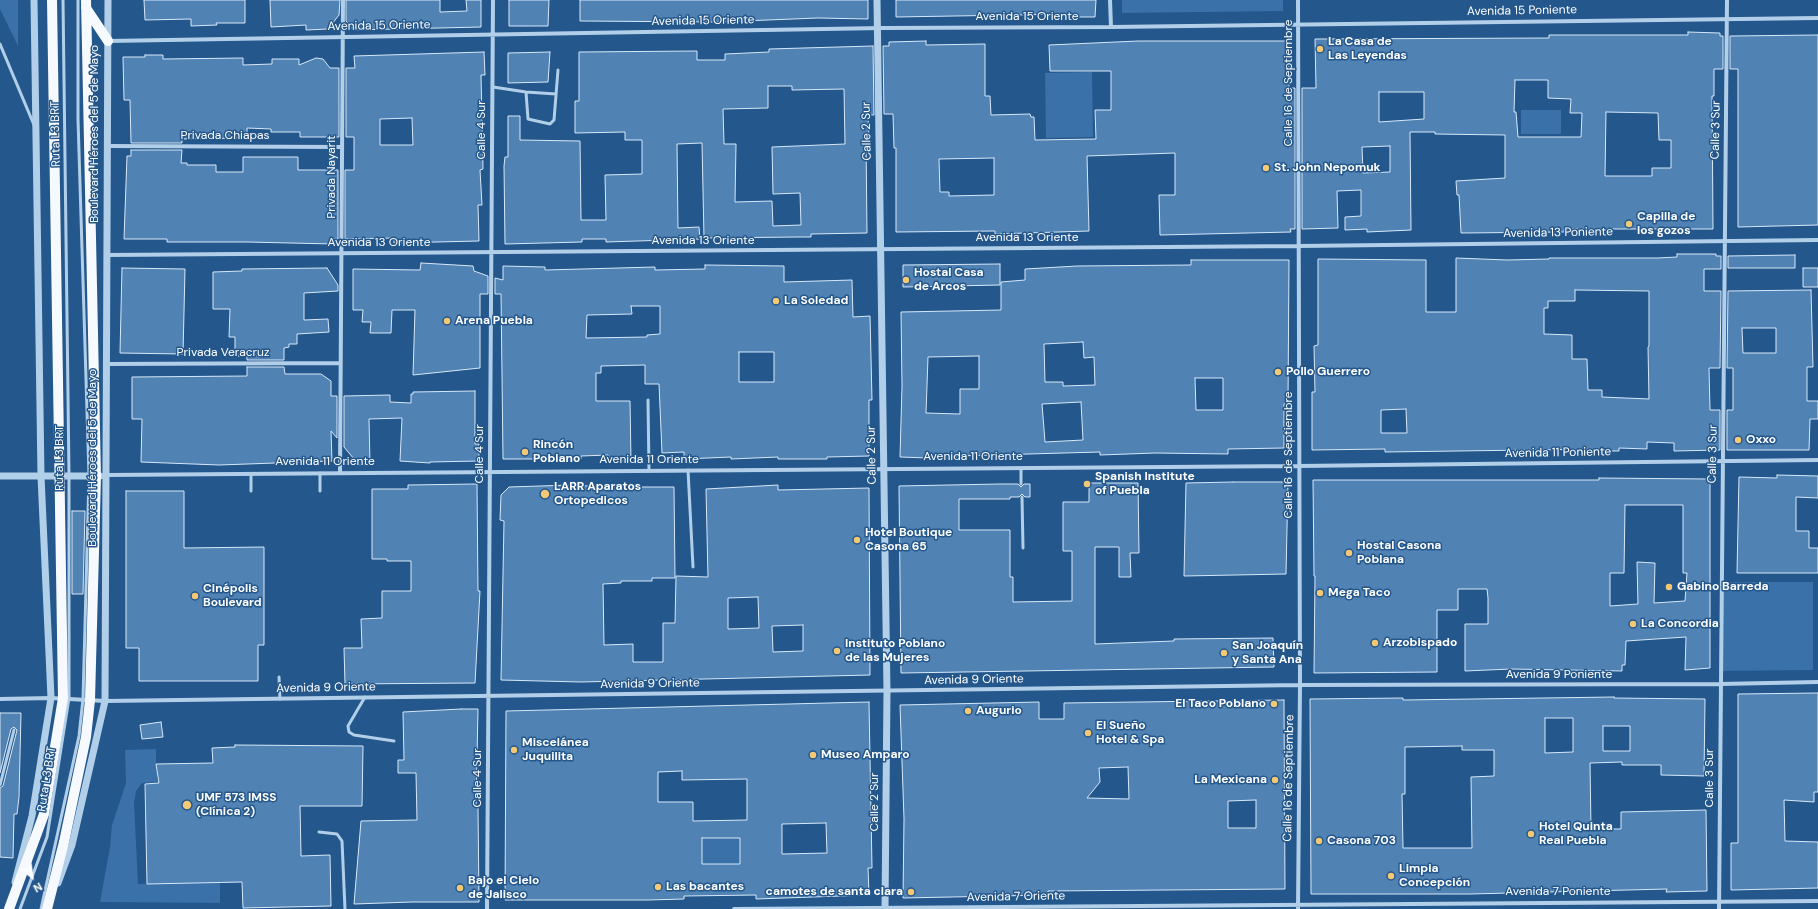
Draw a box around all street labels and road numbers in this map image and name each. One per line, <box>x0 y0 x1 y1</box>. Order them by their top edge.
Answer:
street label: Avenida 15 Poniente <box>1467 3 1577 19</box>
street label: Avenida 15 Oriente <box>975 10 1079 24</box>
street label: Avenida 15 Oriente <box>651 13 755 29</box>
street label: Avenida 15 Oriente <box>327 18 431 34</box>
street label: Calle 16 de Septiembre <box>1282 19 1296 147</box>
street label: Boulevard Héroes del 5 de Mayo <box>88 45 102 223</box>
street label: Calle 4 Sur <box>475 100 489 160</box>
street label: Calle 3 Sur <box>1708 100 1724 160</box>
street label: Ruta L3 BRT <box>48 101 64 167</box>
street label: Calle 2 Sur <box>859 101 875 161</box>
street label: Privada Chiapas <box>180 129 270 143</box>
street label: Privada Nayarit <box>325 135 339 219</box>
street label: Avenida 13 Poniente <box>1503 225 1613 241</box>
street label: Avenida 13 Oriente <box>976 231 1078 245</box>
street label: Avenida 13 Oriente <box>652 234 754 248</box>
street label: Avenida 13 Oriente <box>328 236 430 250</box>
street label: Privada Veracruz <box>177 346 269 360</box>
street label: Boulevard Héroes del 5 de Mayo <box>86 369 100 547</box>
street label: Calle 16 de Septiembre <box>1282 391 1296 519</box>
street label: Calle 4 Sur <box>473 424 487 484</box>
street label: Calle 3 Sur <box>1705 424 1721 484</box>
street label: Ruta L3 BRT <box>53 425 67 491</box>
street label: Calle 2 Sur <box>864 425 880 485</box>
street label: Avenida 11 Poniente <box>1505 445 1611 461</box>
street label: Avenida 11 Oriente <box>923 450 1023 464</box>
street label: Avenida 11 Oriente <box>599 453 699 467</box>
street label: Avenida 11 Oriente <box>275 455 375 469</box>
street label: Avenida 9 Poniente <box>1506 668 1612 682</box>
street label: Avenida 9 Oriente <box>924 672 1024 688</box>
street label: Avenida 9 Oriente <box>600 676 700 692</box>
street label: Avenida 9 Oriente <box>276 680 376 696</box>
street label: Calle 16 de Septiembre <box>1281 714 1297 842</box>
street label: Ruta L3 BRT <box>35 745 59 813</box>
street label: Calle 4 Sur <box>471 748 485 808</box>
street label: Calle 3 Sur <box>1703 748 1717 808</box>
street label: Calle 2 Sur <box>868 773 882 831</box>
street label: Avenida 7 Poniente <box>1505 885 1611 899</box>
street label: Avenida 7 Oriente <box>967 889 1065 905</box>

